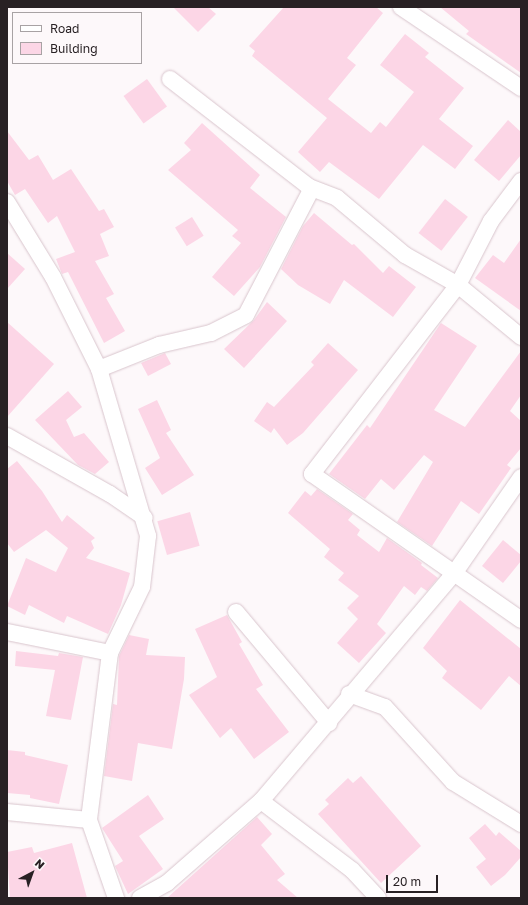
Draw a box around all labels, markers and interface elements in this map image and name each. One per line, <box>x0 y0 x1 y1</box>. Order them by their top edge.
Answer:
legend <box>12 12 142 64</box>
text: Road <box>50 21 79 36</box>
text: Building <box>50 41 98 56</box>
north arrow <box>12 853 52 893</box>
text: N <box>33 856 48 871</box>
scale bar <box>388 867 440 893</box>
text: 20 m <box>393 874 421 889</box>

